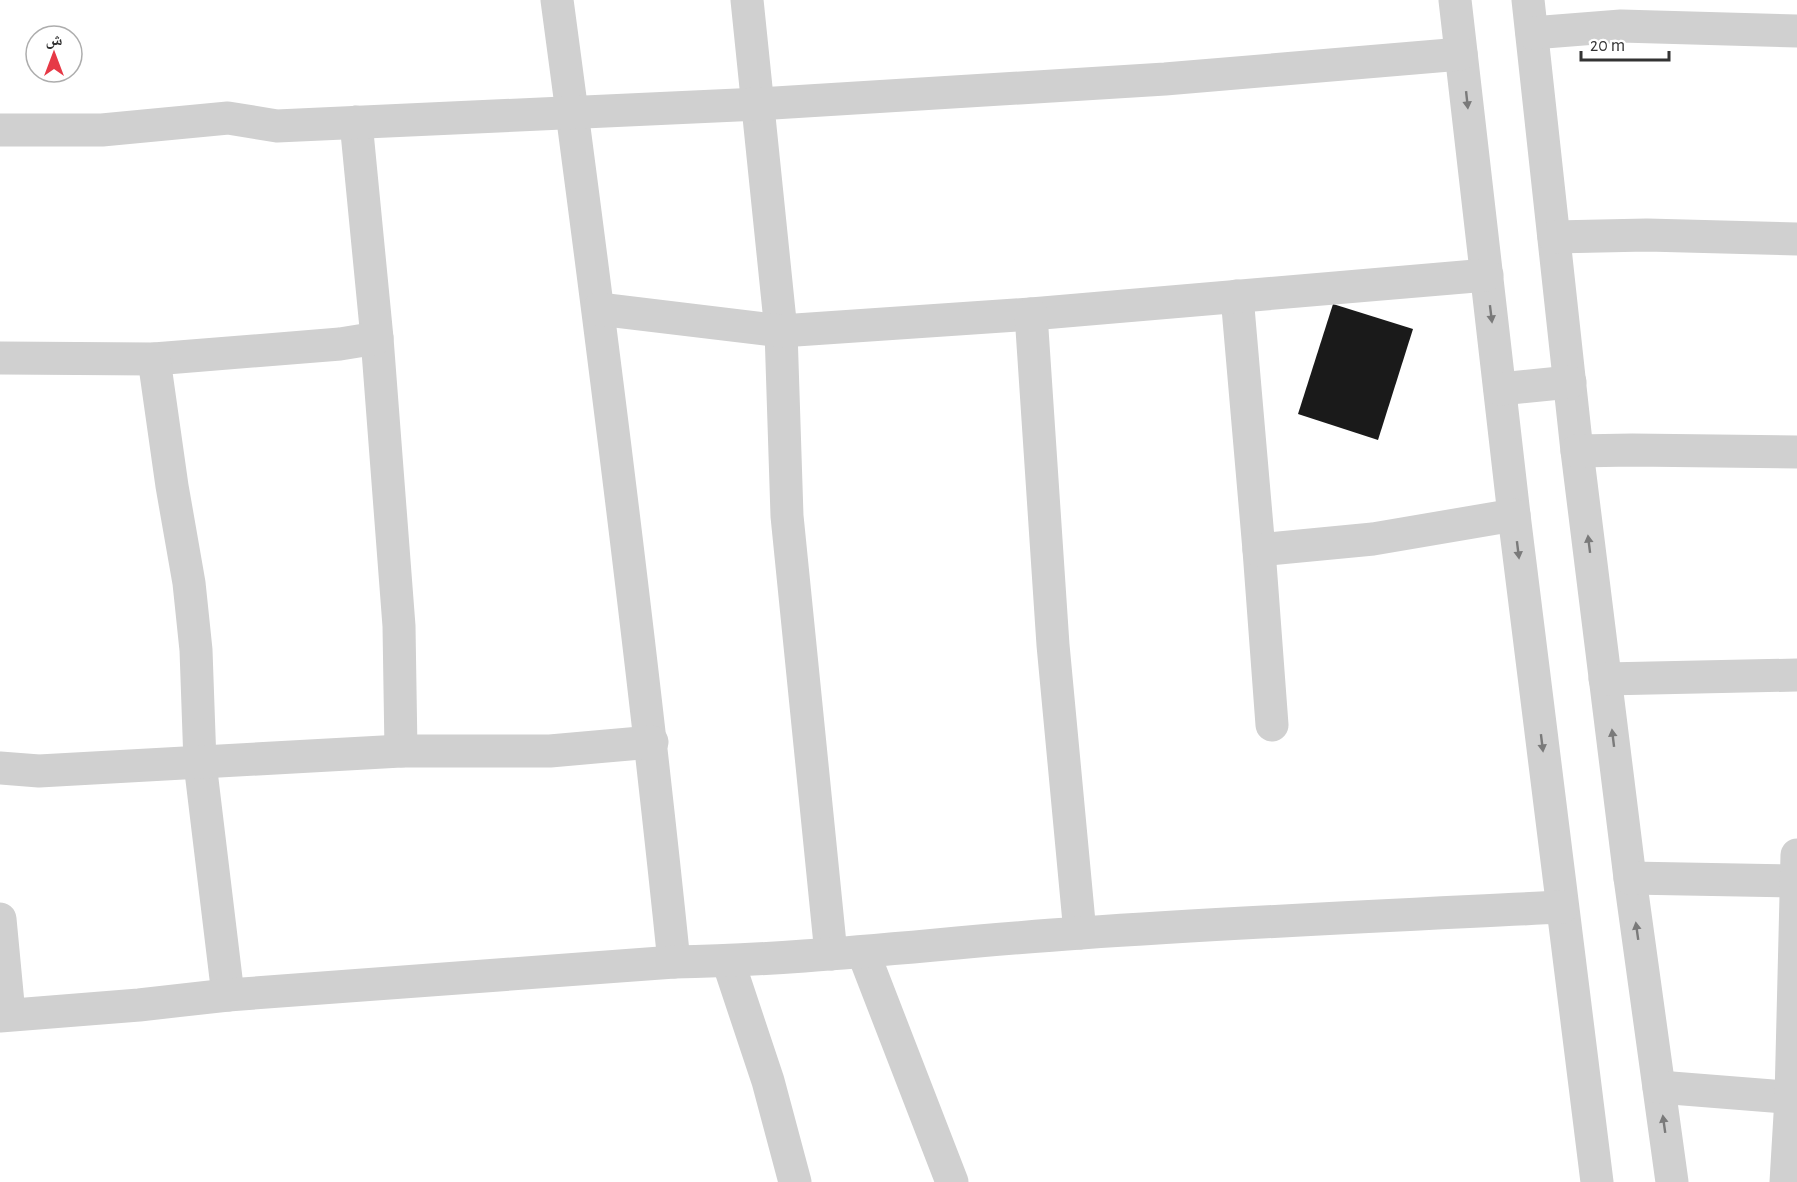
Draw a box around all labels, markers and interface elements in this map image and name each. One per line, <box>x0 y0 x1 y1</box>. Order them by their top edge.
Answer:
north arrow <box>24 24 84 84</box>
scale bar <box>1581 24 1670 62</box>
text: ش <box>46 32 63 49</box>
text: 20 m <box>1590 37 1625 55</box>
one-way arrow <box>1462 90 1472 109</box>
one-way arrow <box>1486 305 1496 324</box>
one-way arrow <box>1584 534 1593 553</box>
one-way arrow <box>1513 540 1523 559</box>
one-way arrow <box>1608 728 1617 747</box>
one-way arrow <box>1537 734 1546 753</box>
one-way arrow <box>1633 921 1642 940</box>
one-way arrow <box>1660 1114 1669 1133</box>

